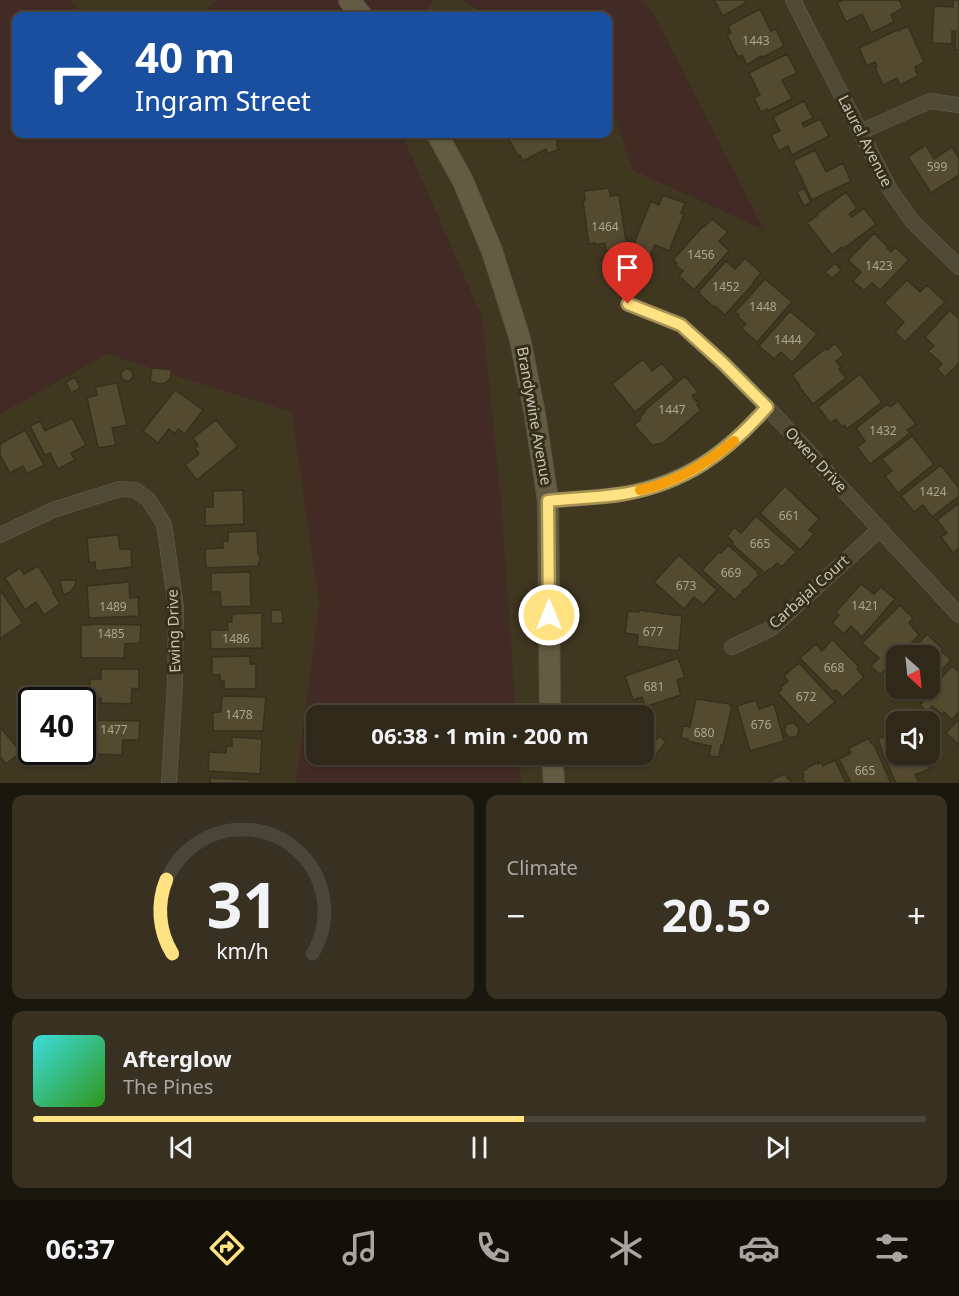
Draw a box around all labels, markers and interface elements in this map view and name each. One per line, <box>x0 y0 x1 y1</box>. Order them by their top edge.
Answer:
text: 40 m <box>135 28 235 85</box>
house number: 1443 <box>742 32 770 49</box>
icon: right <box>36 36 114 114</box>
text: Ingram Street <box>135 82 311 119</box>
street label: Laurel Avenue <box>834 91 898 190</box>
house number: 599 <box>927 158 947 175</box>
house number: 1464 <box>591 218 619 235</box>
pin <box>602 242 653 304</box>
house number: 1456 <box>687 246 715 263</box>
icon: arrive <box>611 251 644 284</box>
house number: 1423 <box>865 257 893 274</box>
house number: 1452 <box>712 278 740 295</box>
house number: 1448 <box>749 298 777 315</box>
house number: 1444 <box>774 331 802 348</box>
street label: Brandywine Avenue <box>513 345 557 487</box>
house number: 1447 <box>658 401 686 418</box>
street label: Owen Drive <box>781 422 852 496</box>
house number: 1432 <box>869 422 897 439</box>
house number: 1424 <box>919 483 947 500</box>
house number: 661 <box>779 507 799 524</box>
house number: 665 <box>750 535 770 552</box>
street label: Carbajal Court <box>764 550 853 633</box>
house number: 669 <box>721 564 741 581</box>
house number: 673 <box>676 577 696 594</box>
position arrow <box>517 583 581 647</box>
street label: Ewing Drive <box>162 589 184 673</box>
house number: 1421 <box>851 597 879 614</box>
house number: 1489 <box>99 598 127 615</box>
house number: 677 <box>643 623 663 640</box>
house number: 1485 <box>97 625 125 642</box>
house number: 1486 <box>222 630 250 647</box>
north arrow <box>886 645 940 699</box>
map controls <box>886 645 940 765</box>
house number: 668 <box>824 659 844 676</box>
house number: 681 <box>644 678 664 695</box>
speed limit sign: 40 <box>18 687 96 765</box>
house number: 672 <box>796 688 816 705</box>
house number: 1478 <box>225 706 253 723</box>
button: sound <box>886 711 940 765</box>
house number: 676 <box>751 716 771 733</box>
text: 06:38 · 1 min · 200 m <box>371 720 589 750</box>
house number: 1477 <box>100 721 128 738</box>
house number: 680 <box>694 724 714 741</box>
house number: 665 <box>855 762 875 779</box>
text: Climate <box>507 854 578 881</box>
text: 31 <box>207 861 278 946</box>
text: 20.5° <box>662 884 771 945</box>
text: − <box>507 893 525 938</box>
text: + <box>907 893 926 938</box>
text: km/h <box>216 936 269 965</box>
text: Afterglow <box>123 1043 232 1073</box>
text: The Pines <box>123 1073 213 1100</box>
icon: previous <box>165 1131 198 1164</box>
icon: pause <box>463 1131 496 1164</box>
icon: next <box>761 1131 794 1164</box>
icon: directions <box>206 1227 248 1269</box>
icon: music <box>339 1227 381 1269</box>
icon: phone <box>472 1227 514 1269</box>
icon: climate <box>605 1227 647 1269</box>
icon: car <box>738 1227 780 1269</box>
icon: filters <box>871 1227 913 1269</box>
text: 06:37 <box>46 1230 115 1267</box>

